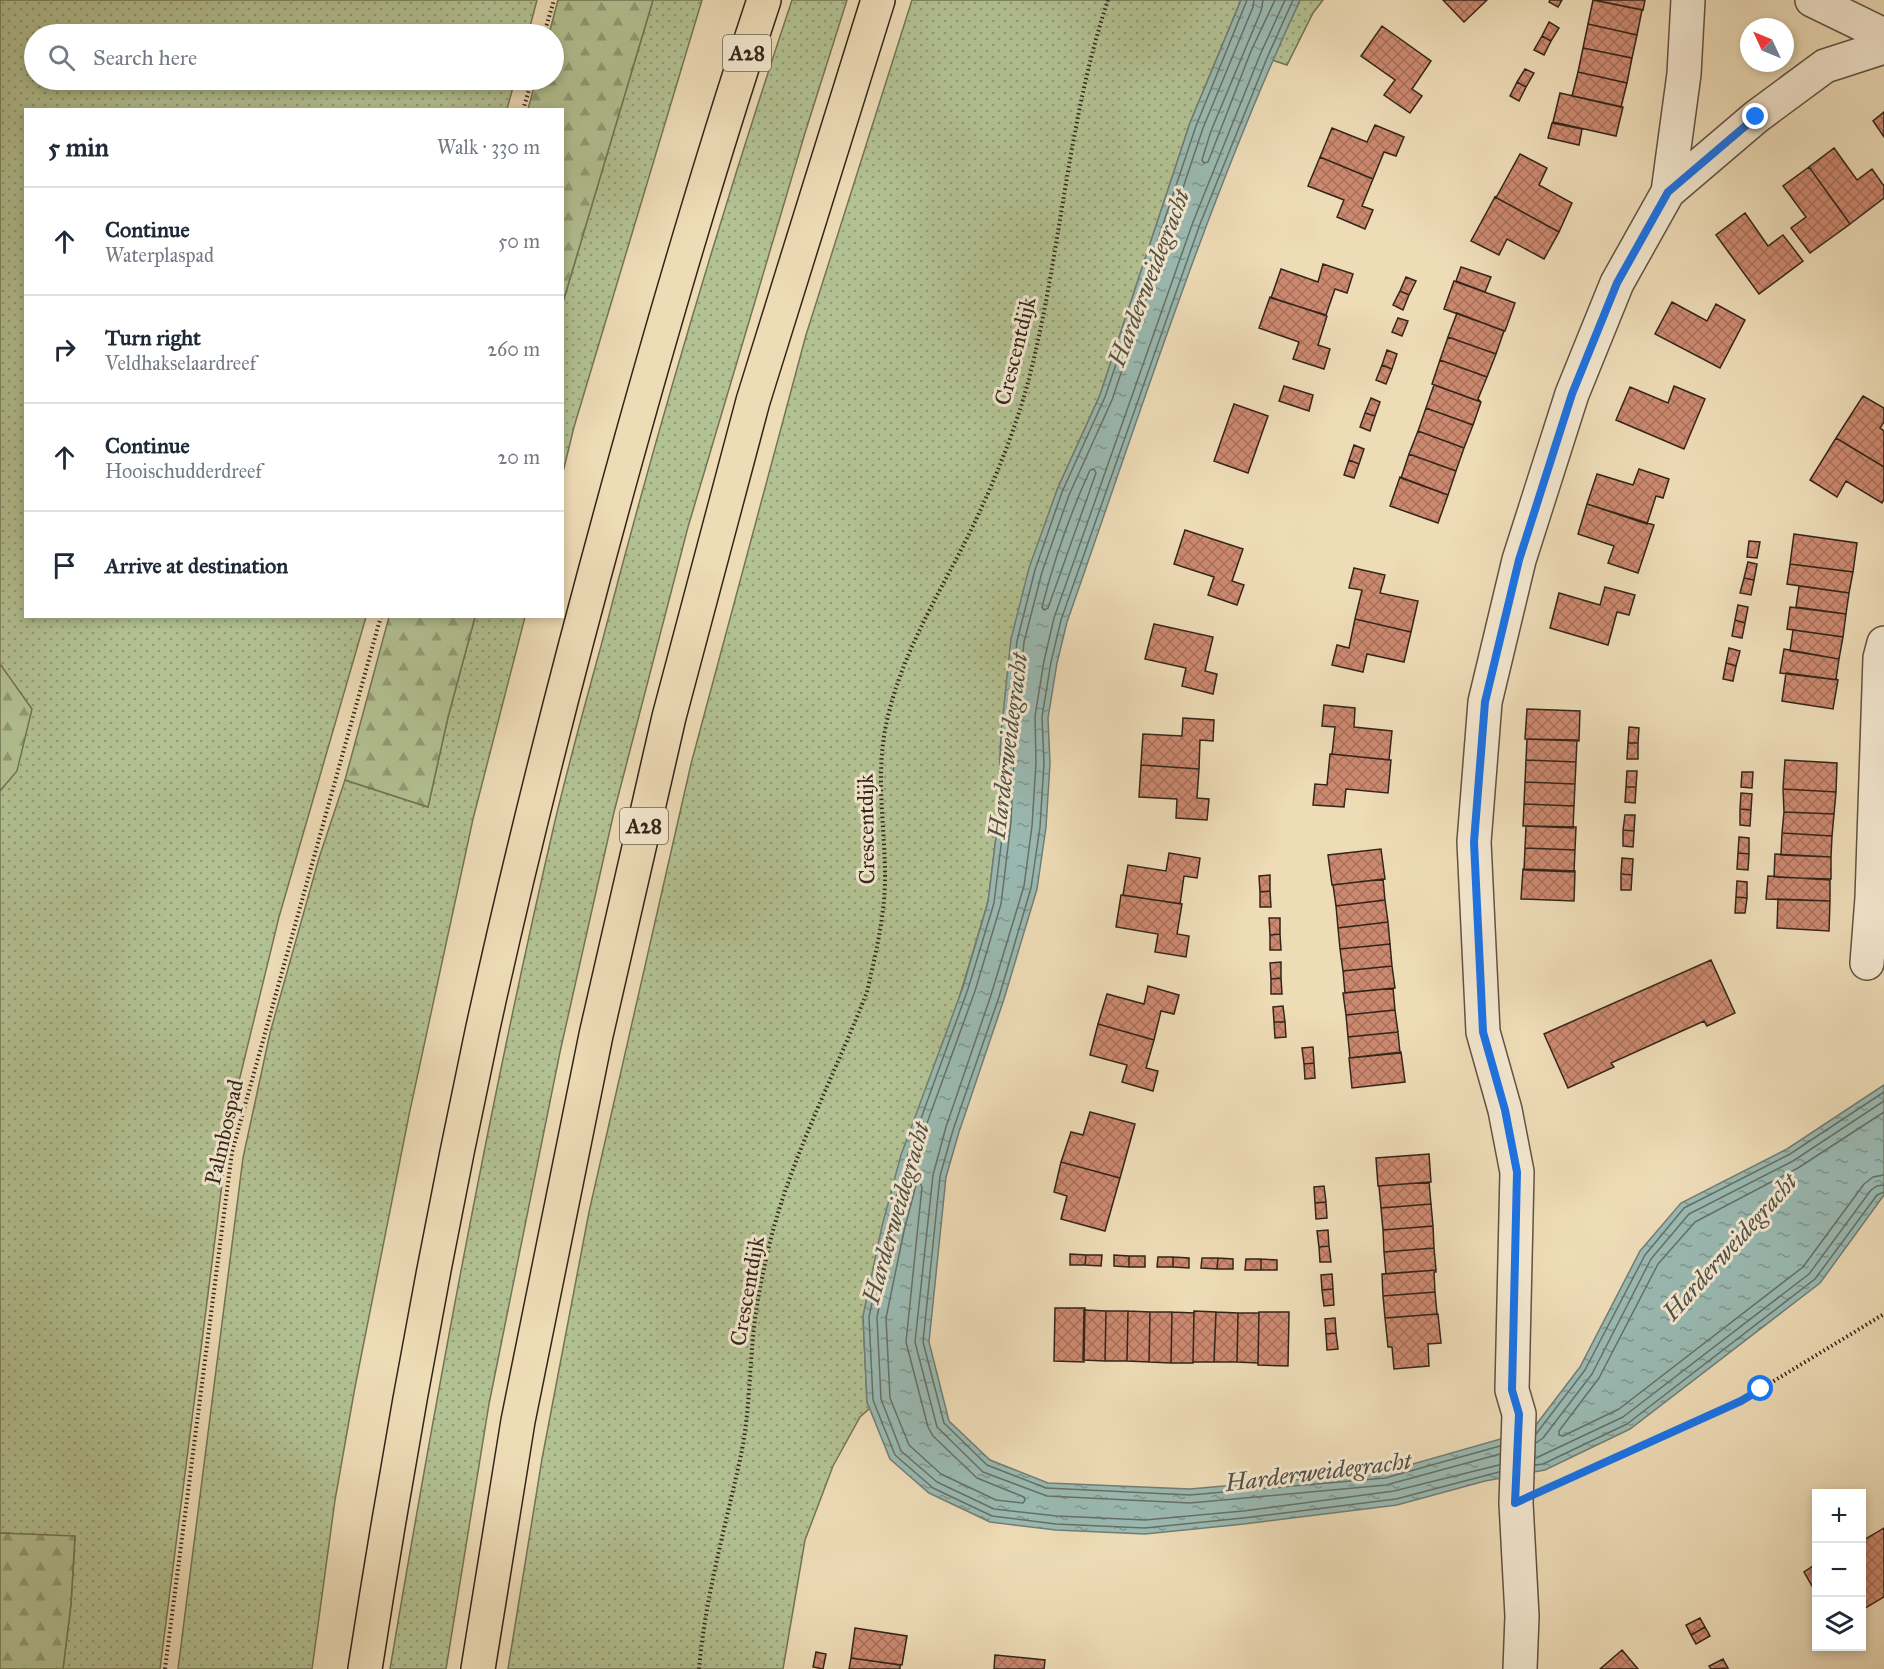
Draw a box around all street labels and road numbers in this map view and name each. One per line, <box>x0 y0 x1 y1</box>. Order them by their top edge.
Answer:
road number: A28 <box>723 35 771 71</box>
street label: Crescentdijk <box>988 293 1042 408</box>
street label: Crescentdijk <box>852 773 880 885</box>
road number: A28 <box>620 808 668 844</box>
street label: Palmbospad <box>199 1077 249 1187</box>
street label: Crescentdijk <box>724 1233 770 1348</box>

